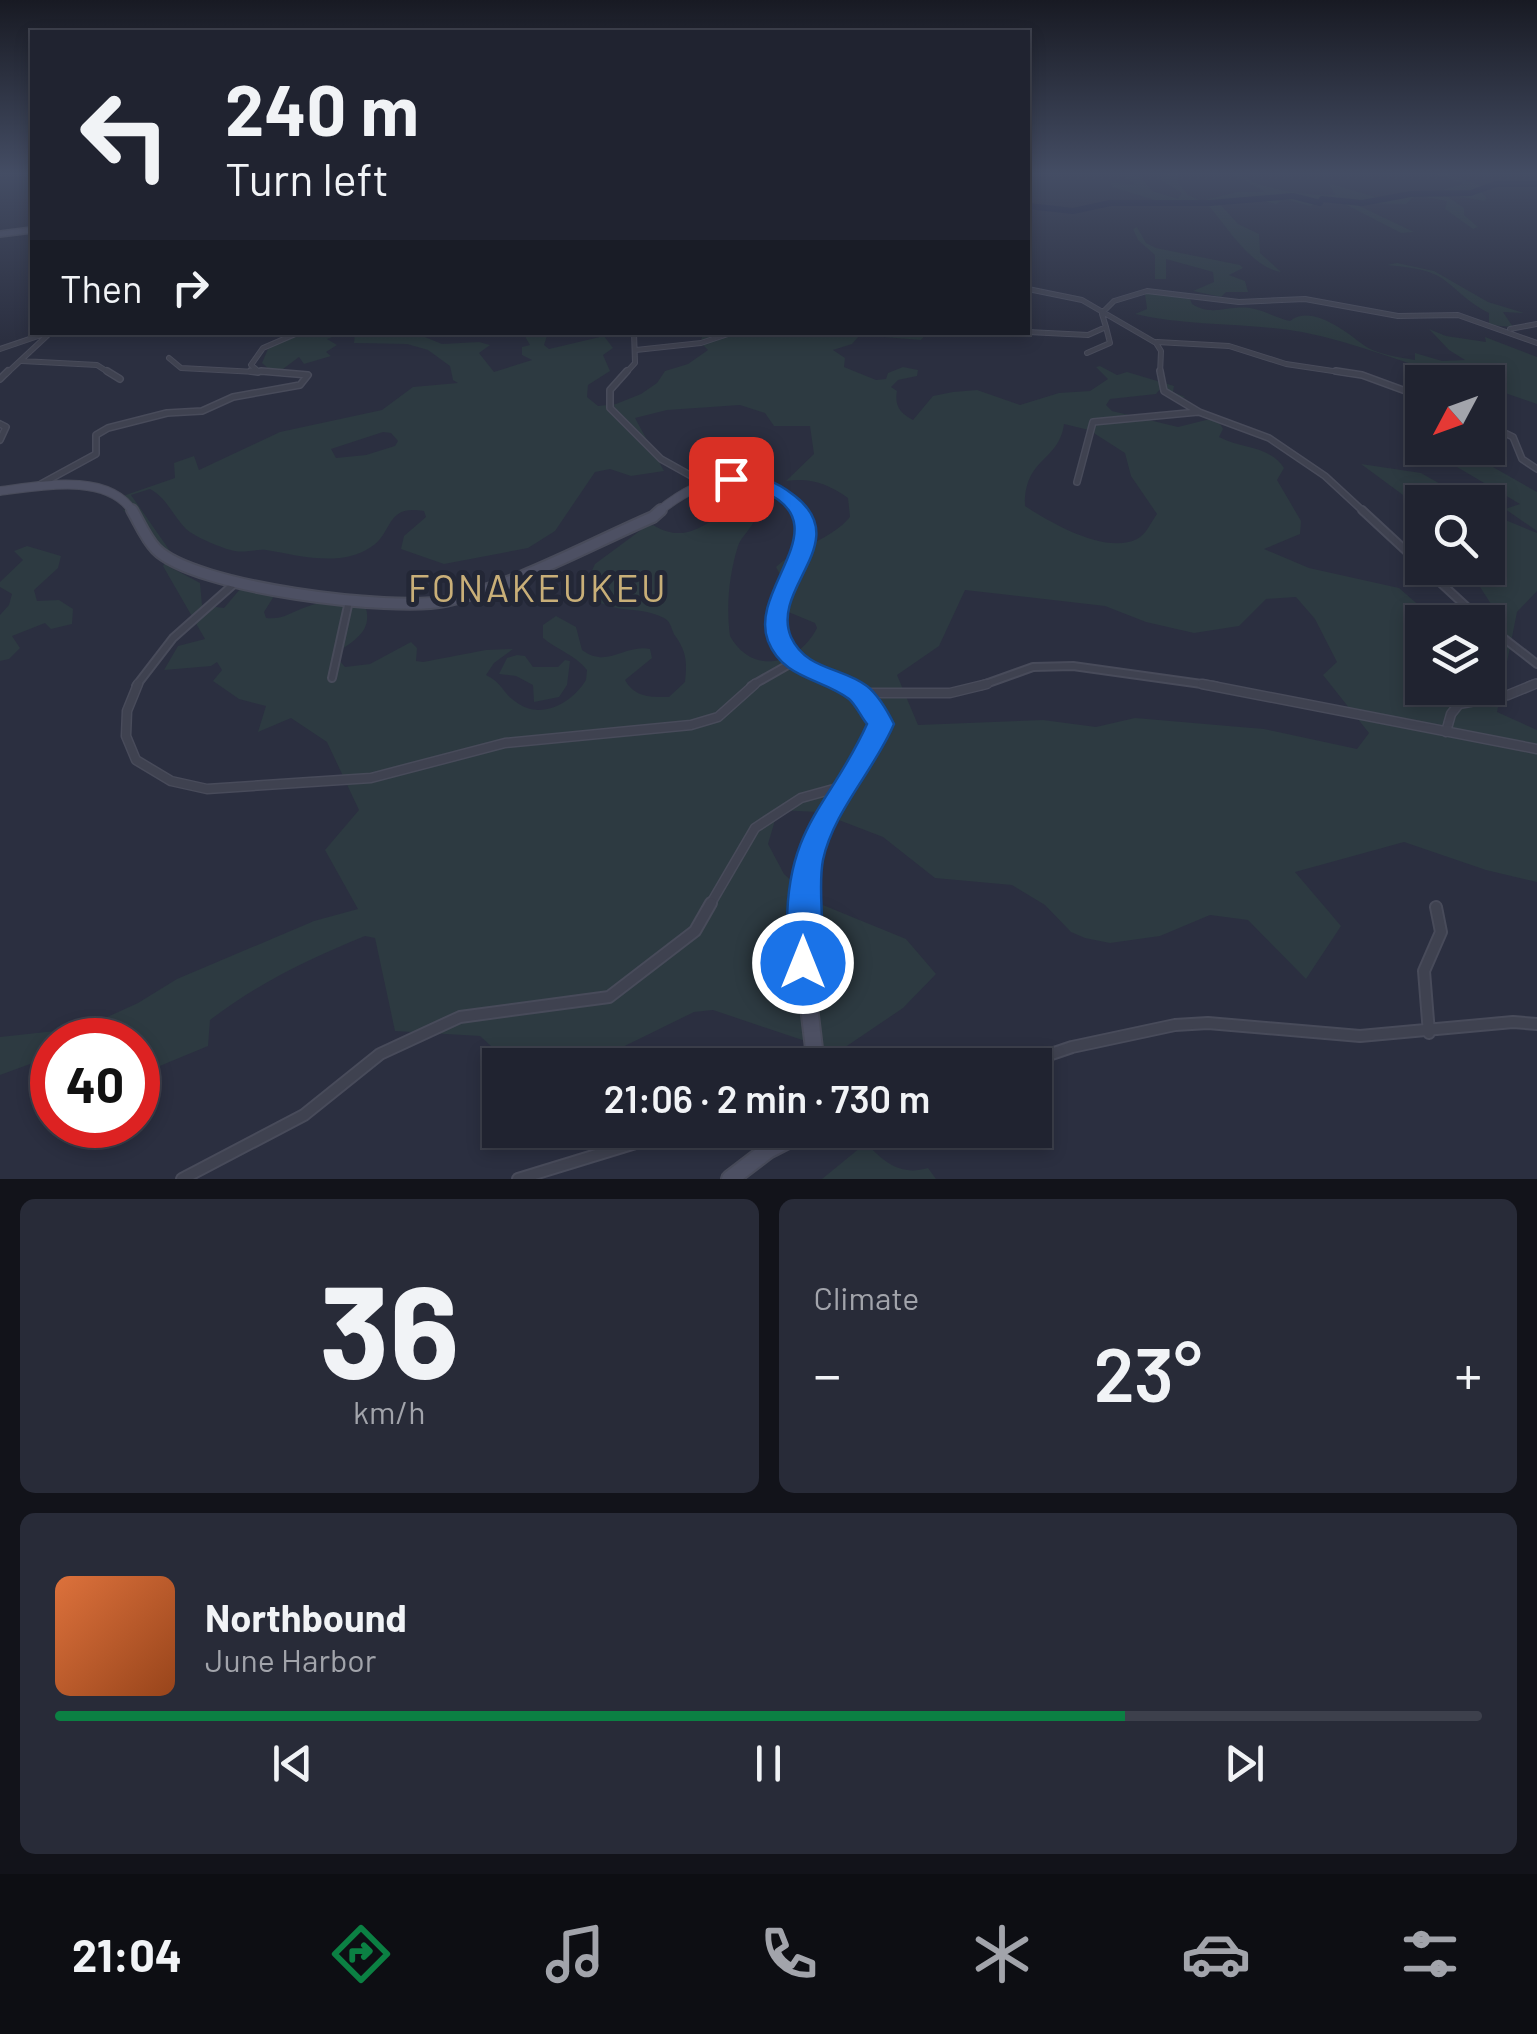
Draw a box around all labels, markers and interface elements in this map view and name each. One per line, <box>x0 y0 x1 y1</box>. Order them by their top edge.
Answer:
text: 240 m <box>225 66 419 150</box>
icon: left <box>60 70 190 200</box>
text: Turn left <box>225 151 389 205</box>
icon: right <box>163 260 218 315</box>
text: Then <box>60 265 143 311</box>
north arrow <box>1405 365 1505 465</box>
map controls <box>1405 365 1505 705</box>
pin <box>689 437 774 522</box>
icon: arrive <box>704 452 759 507</box>
button: search <box>1405 485 1505 585</box>
district label: FONAKEUKEU <box>408 564 668 610</box>
button: layers <box>1405 605 1505 705</box>
position arrow <box>751 911 855 1015</box>
speed limit sign: 40 <box>30 1018 160 1148</box>
text: 21:06 · 2 min · 730 m <box>604 1075 930 1121</box>
text: 36 <box>319 1249 459 1405</box>
text: Climate <box>814 1278 919 1316</box>
text: 23° <box>1093 1327 1202 1417</box>
text: − <box>814 1340 841 1406</box>
text: + <box>1454 1340 1482 1406</box>
text: km/h <box>353 1392 425 1430</box>
text: Northbound <box>205 1594 407 1640</box>
text: June Harbor <box>205 1640 376 1678</box>
icon: previous <box>265 1736 320 1791</box>
icon: pause <box>741 1736 796 1791</box>
icon: next <box>1217 1736 1272 1791</box>
icon: directions <box>326 1919 396 1989</box>
icon: music <box>540 1919 610 1989</box>
icon: phone <box>754 1919 824 1989</box>
icon: climate <box>967 1919 1037 1989</box>
icon: car <box>1181 1919 1251 1989</box>
icon: filters <box>1395 1919 1465 1989</box>
text: 21:04 <box>72 1927 182 1981</box>

